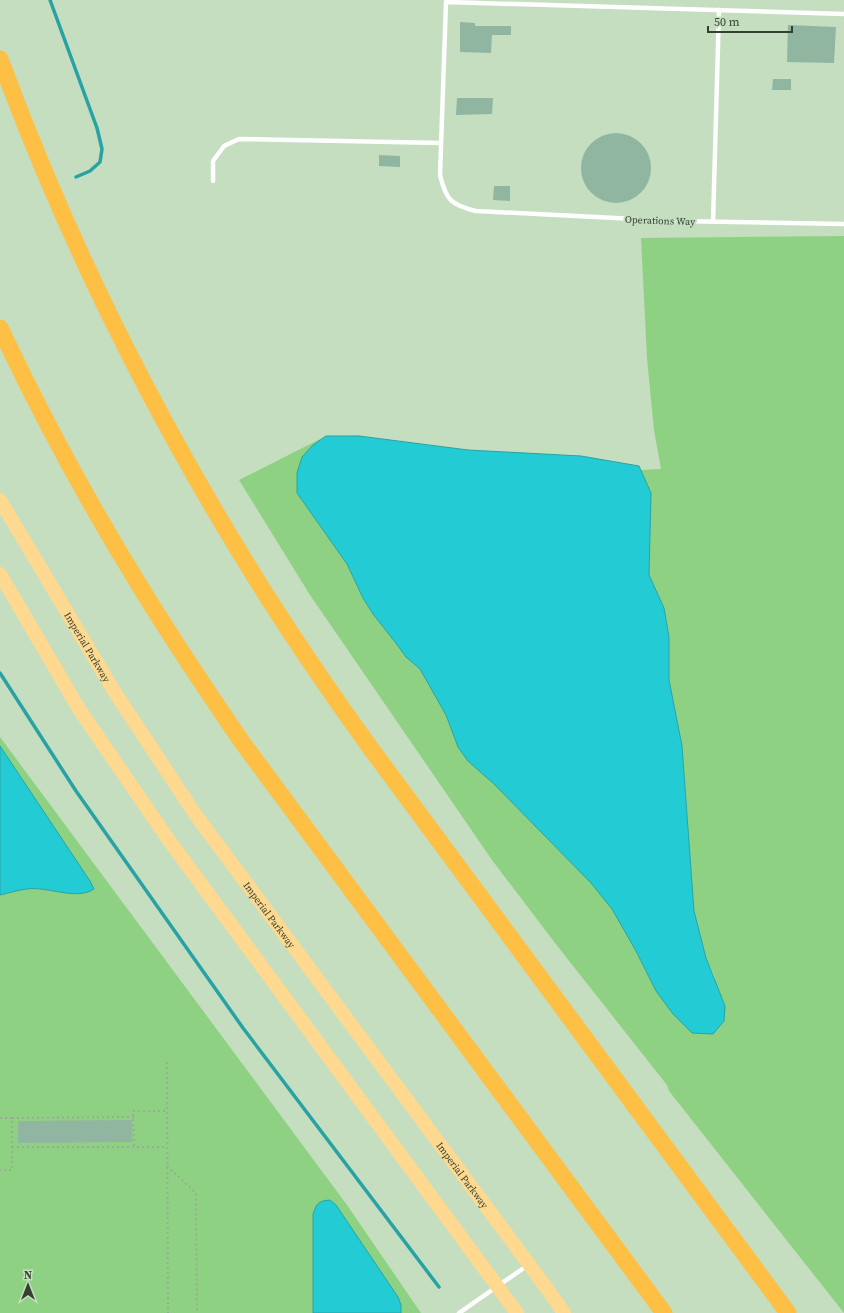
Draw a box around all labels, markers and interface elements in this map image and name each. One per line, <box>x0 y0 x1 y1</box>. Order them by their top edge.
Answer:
scale bar <box>708 8 792 34</box>
text: 50 m <box>714 14 740 30</box>
street label: Operations Way <box>625 213 696 228</box>
street label: Imperial Parkway <box>61 610 114 685</box>
street label: Imperial Parkway <box>240 879 299 951</box>
street label: Imperial Parkway <box>433 1139 492 1212</box>
north arrow <box>8 1265 48 1305</box>
text: N <box>24 1268 32 1283</box>

